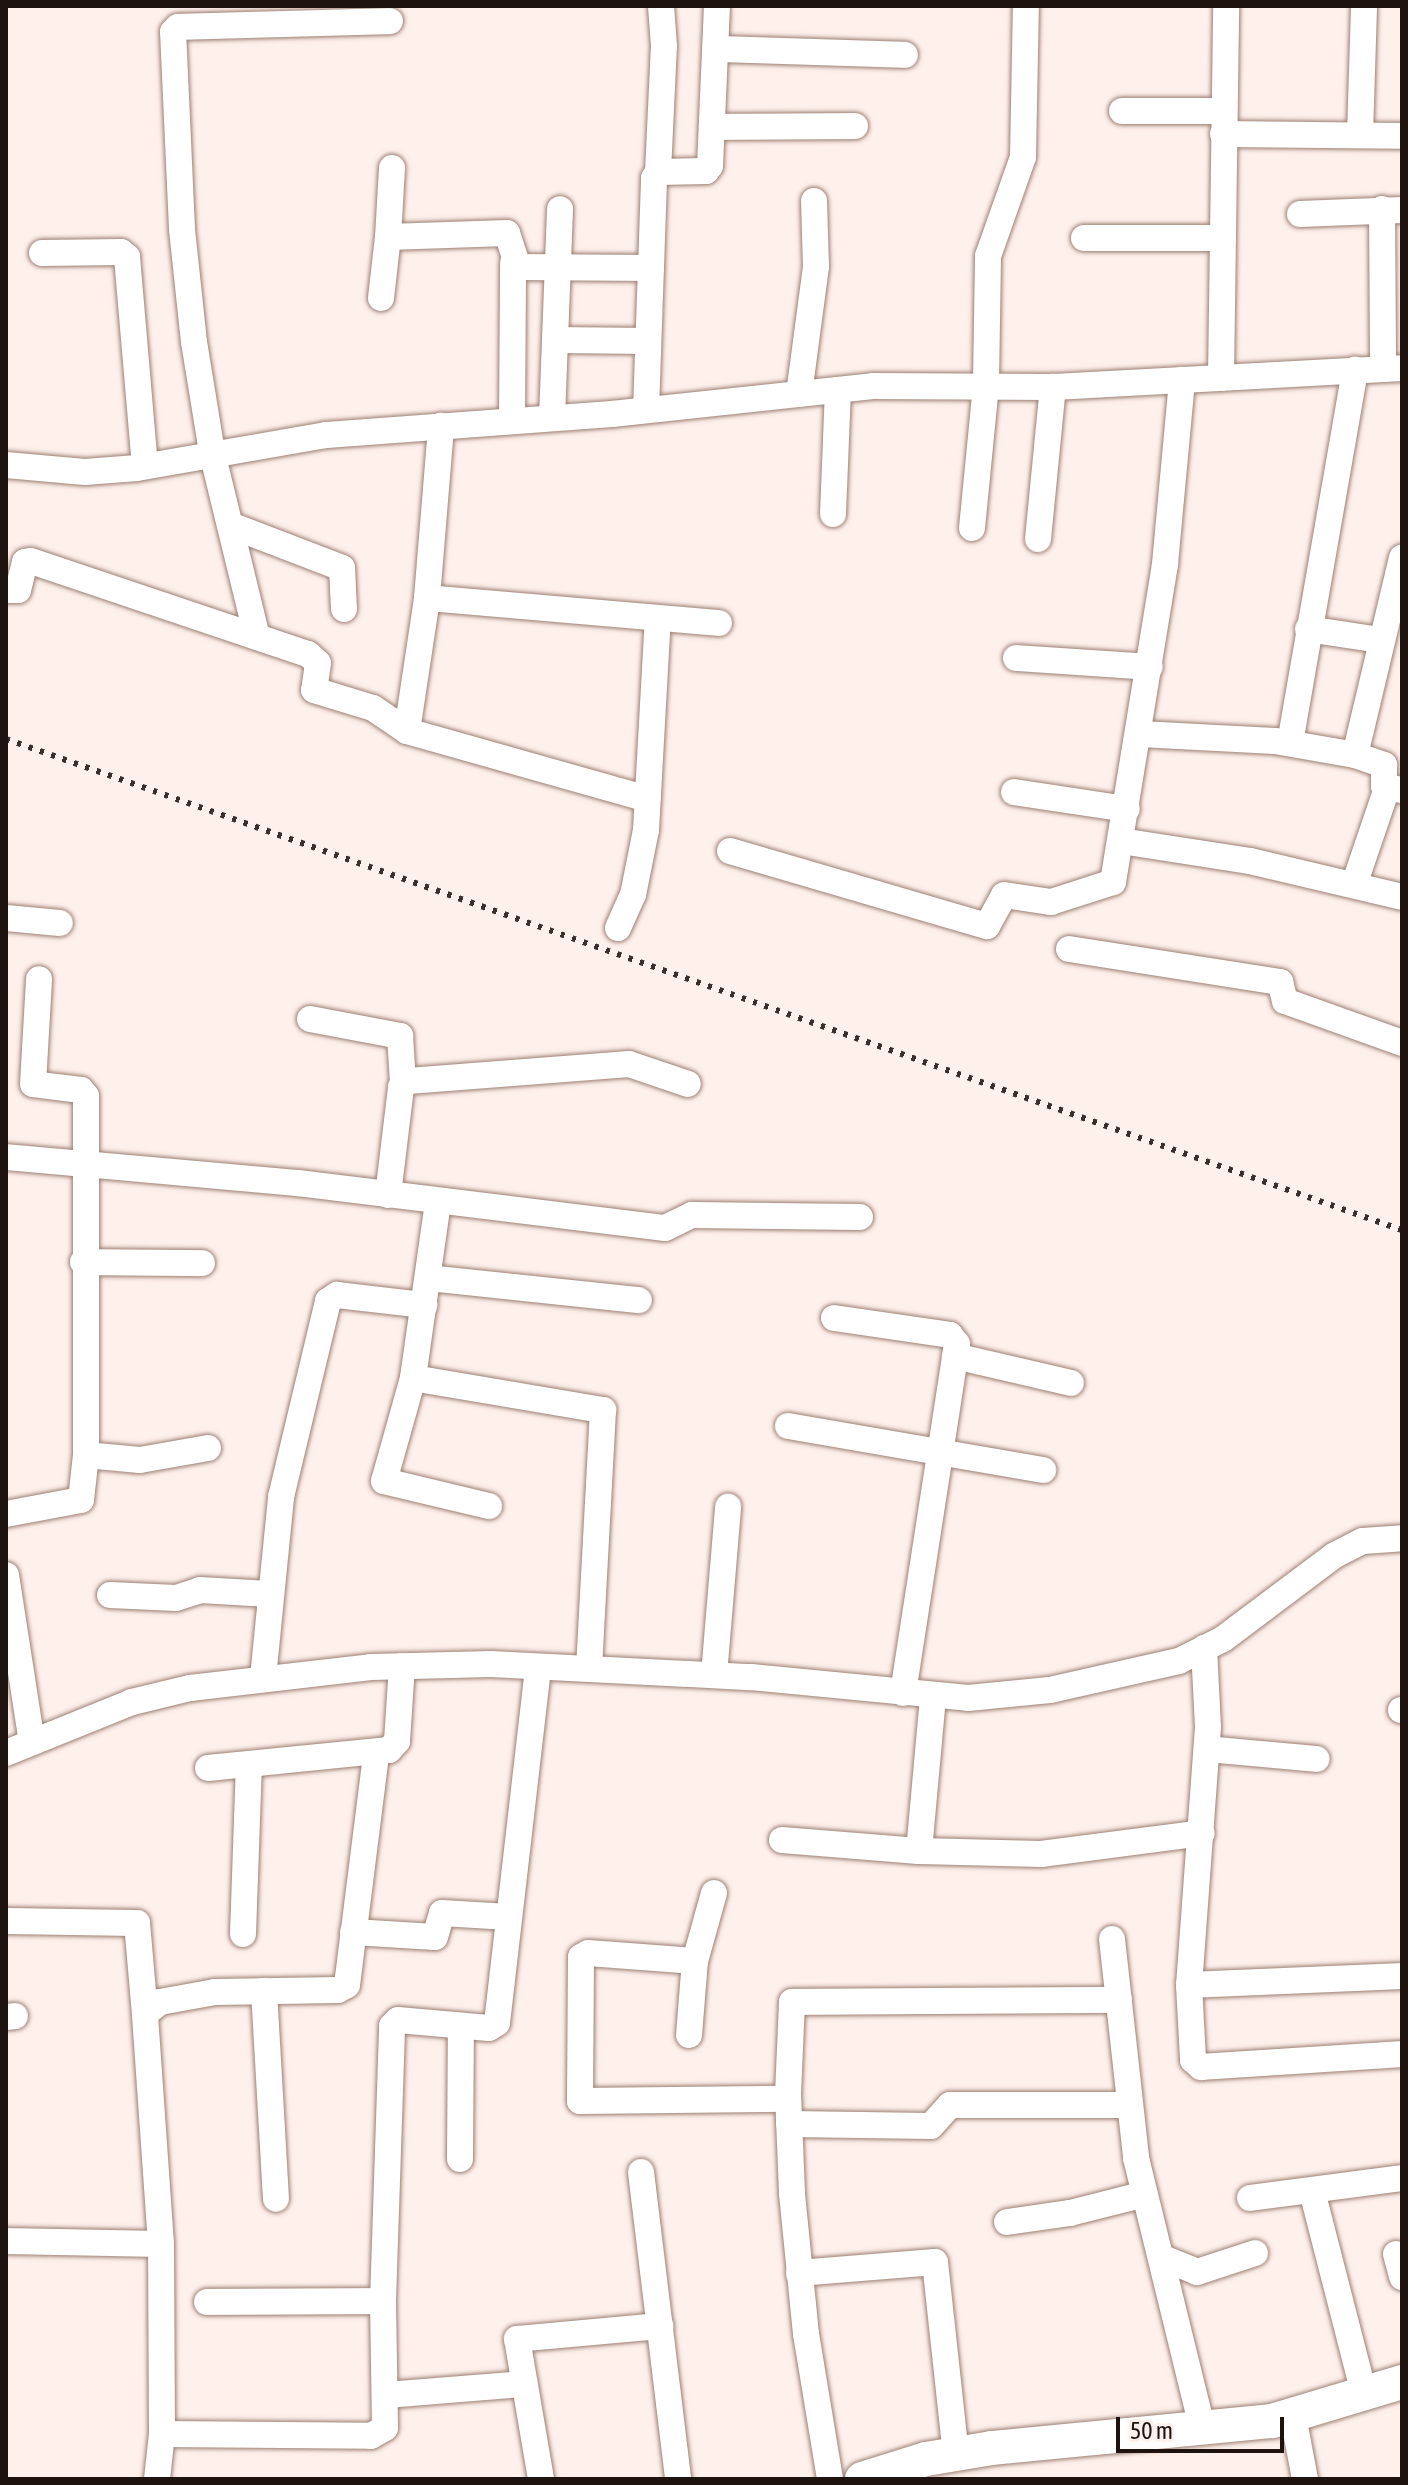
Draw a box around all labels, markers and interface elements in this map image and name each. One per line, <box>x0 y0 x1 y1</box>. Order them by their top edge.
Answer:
scale bar <box>1120 2401 1288 2451</box>
text: 50 m <box>1130 2417 1173 2444</box>

